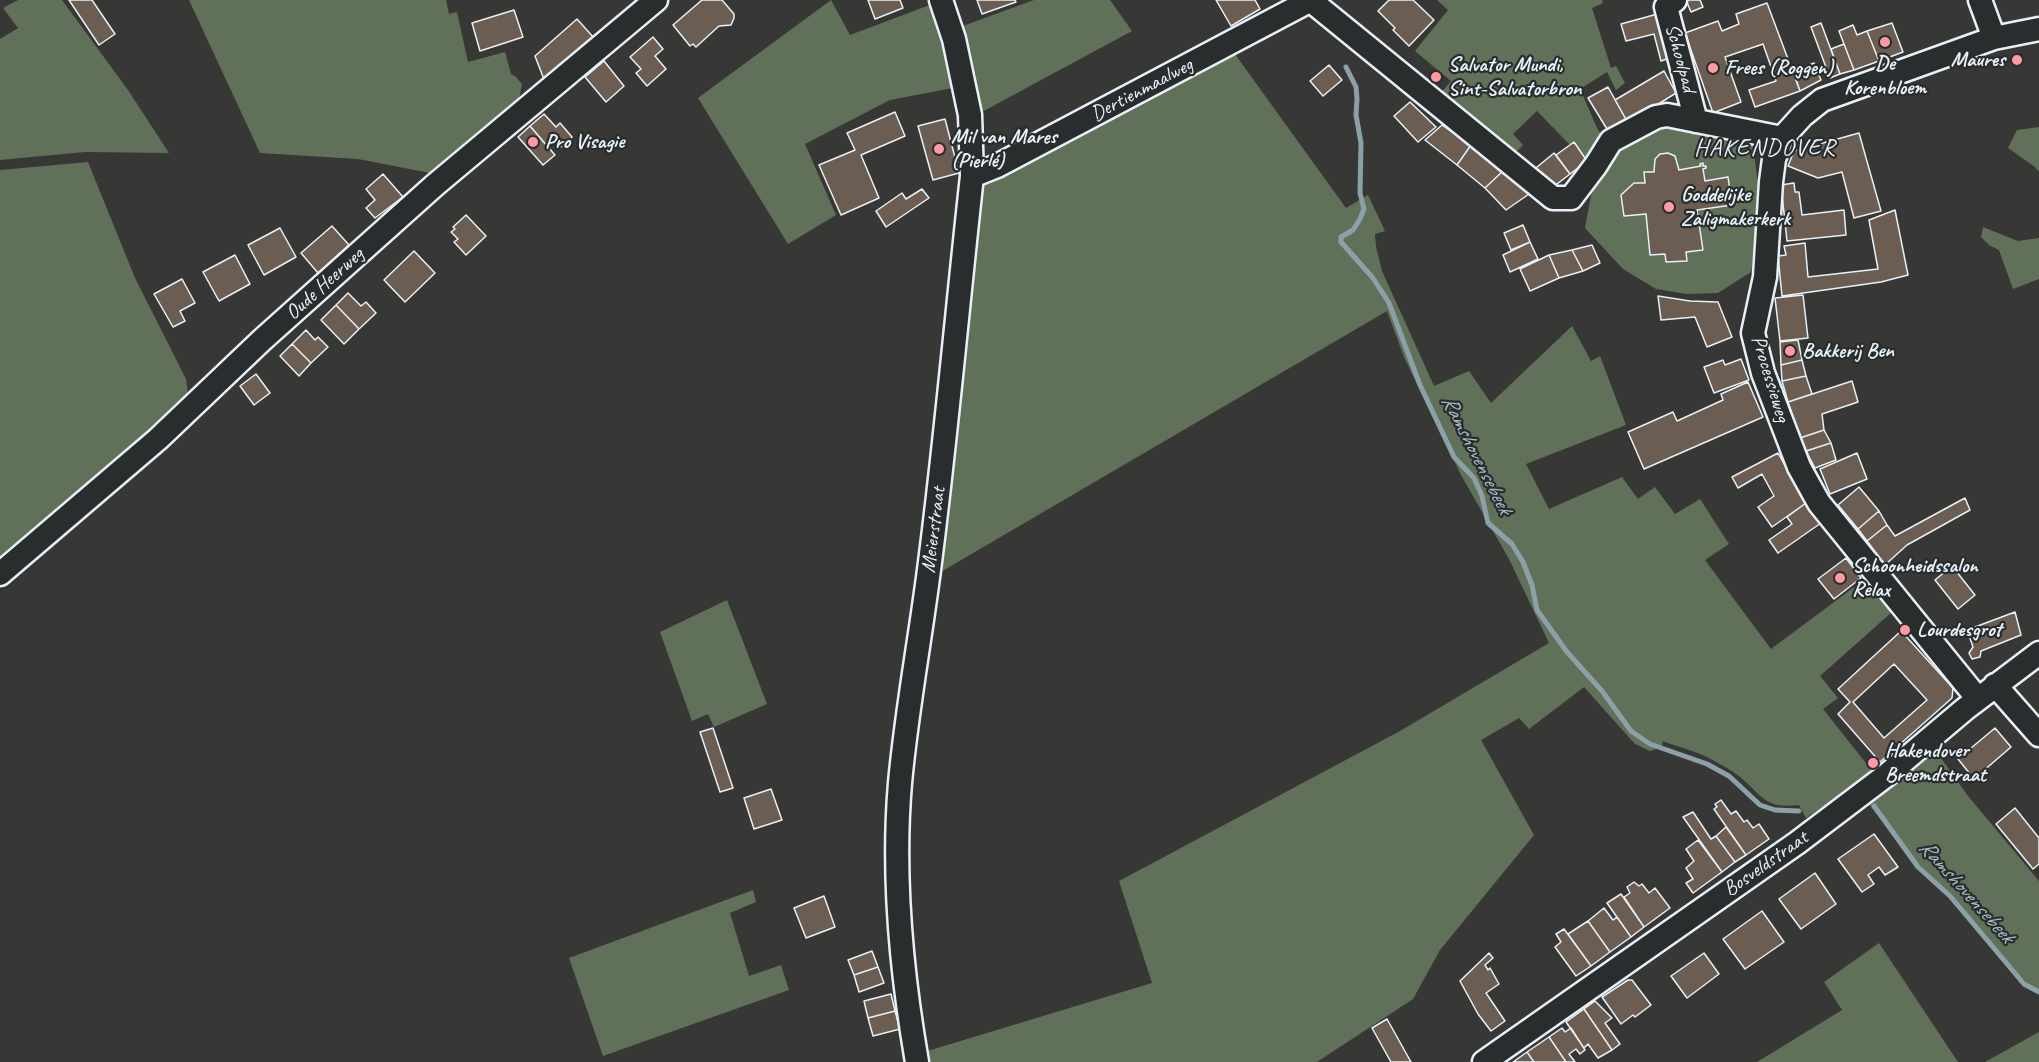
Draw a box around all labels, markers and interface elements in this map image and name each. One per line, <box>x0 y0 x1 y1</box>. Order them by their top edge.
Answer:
street label: Schoolpad <box>1659 21 1701 95</box>
marker: De Korenbloem <box>1878 35 1892 49</box>
place label: Maures <box>1951 47 2005 73</box>
place label: De Korenbloem <box>1844 51 1926 101</box>
place label: Salvator Mundi, Sint-Salvatorbron <box>1448 52 1581 102</box>
street label: Dertienmaalweg <box>1087 53 1197 127</box>
marker: Maures <box>2010 53 2024 67</box>
place label: Frees (Roggen) <box>1725 55 1833 81</box>
marker: Frees (Roggen) <box>1706 61 1720 75</box>
marker: Salvator Mundi, Sint-Salvatorbron <box>1429 70 1443 84</box>
place label: Mil van Mares (Pierlé) <box>951 124 1057 174</box>
place label: Pro Visagie <box>545 129 624 155</box>
marker: Pro Visagie <box>526 135 540 149</box>
district label: HAKENDOVER <box>1695 135 1835 163</box>
marker: Mil van Mares (Pierlé) <box>932 142 946 156</box>
place label: Goddelijke Zaligmakerkerk <box>1681 182 1790 232</box>
marker: Goddelijke Zaligmakerkerk <box>1662 200 1676 214</box>
street label: Oude Heerweg <box>281 242 369 326</box>
street label: Processieweg <box>1745 333 1795 425</box>
place label: Bakkerij Ben <box>1802 338 1894 364</box>
marker: Bakkerij Ben <box>1783 344 1797 358</box>
water label: Ramshovensebeek <box>1435 391 1517 519</box>
street label: Meierstraat <box>916 486 952 574</box>
place label: Schoonheidssalon Relax <box>1852 553 1978 603</box>
marker: Schoonheidssalon Relax <box>1833 571 1847 585</box>
place label: Lourdesgrot <box>1917 617 2001 643</box>
marker: Lourdesgrot <box>1898 623 1912 637</box>
place label: Hakendover Breemdstraat <box>1885 738 1986 788</box>
marker: Hakendover Breemdstraat <box>1866 756 1880 770</box>
street label: Bosveldstraat <box>1719 826 1813 902</box>
water label: Ramshovensebeek <box>1913 835 2019 949</box>

